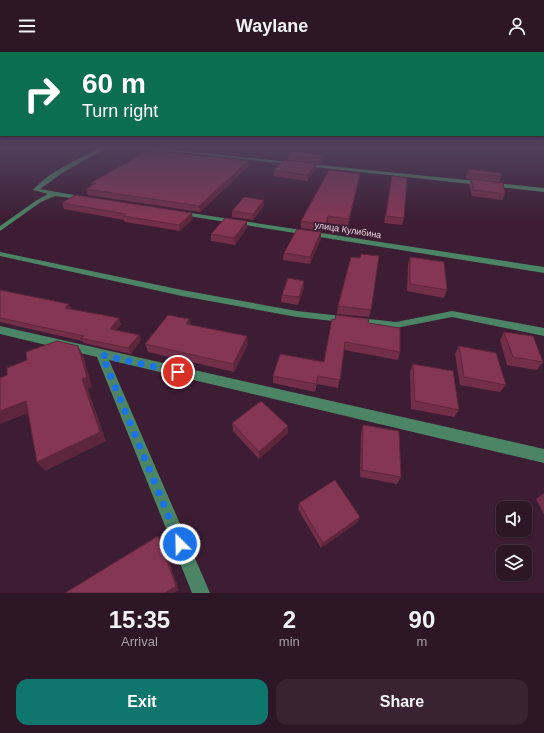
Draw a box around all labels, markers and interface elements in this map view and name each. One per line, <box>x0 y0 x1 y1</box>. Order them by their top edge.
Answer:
icon: menu <box>16 15 38 37</box>
icon: person <box>506 15 528 37</box>
text: Waylane <box>236 16 308 36</box>
icon: right <box>16 68 68 120</box>
text: 60 m <box>82 68 146 99</box>
text: Turn right <box>82 101 158 121</box>
street label: улица Кулибина <box>314 220 382 240</box>
pin <box>161 355 195 389</box>
icon: arrive <box>167 361 189 383</box>
map controls <box>496 501 532 581</box>
button: sound <box>496 501 532 537</box>
position arrow <box>159 523 201 565</box>
button: layers <box>496 545 532 581</box>
text: 15:35 <box>109 606 170 633</box>
text: 2 <box>283 606 296 633</box>
text: 90 <box>409 606 435 633</box>
text: Arrival <box>121 634 158 649</box>
text: min <box>279 634 300 649</box>
text: m <box>416 634 427 649</box>
button: Exit <box>16 679 268 725</box>
button: Share <box>276 679 528 725</box>

